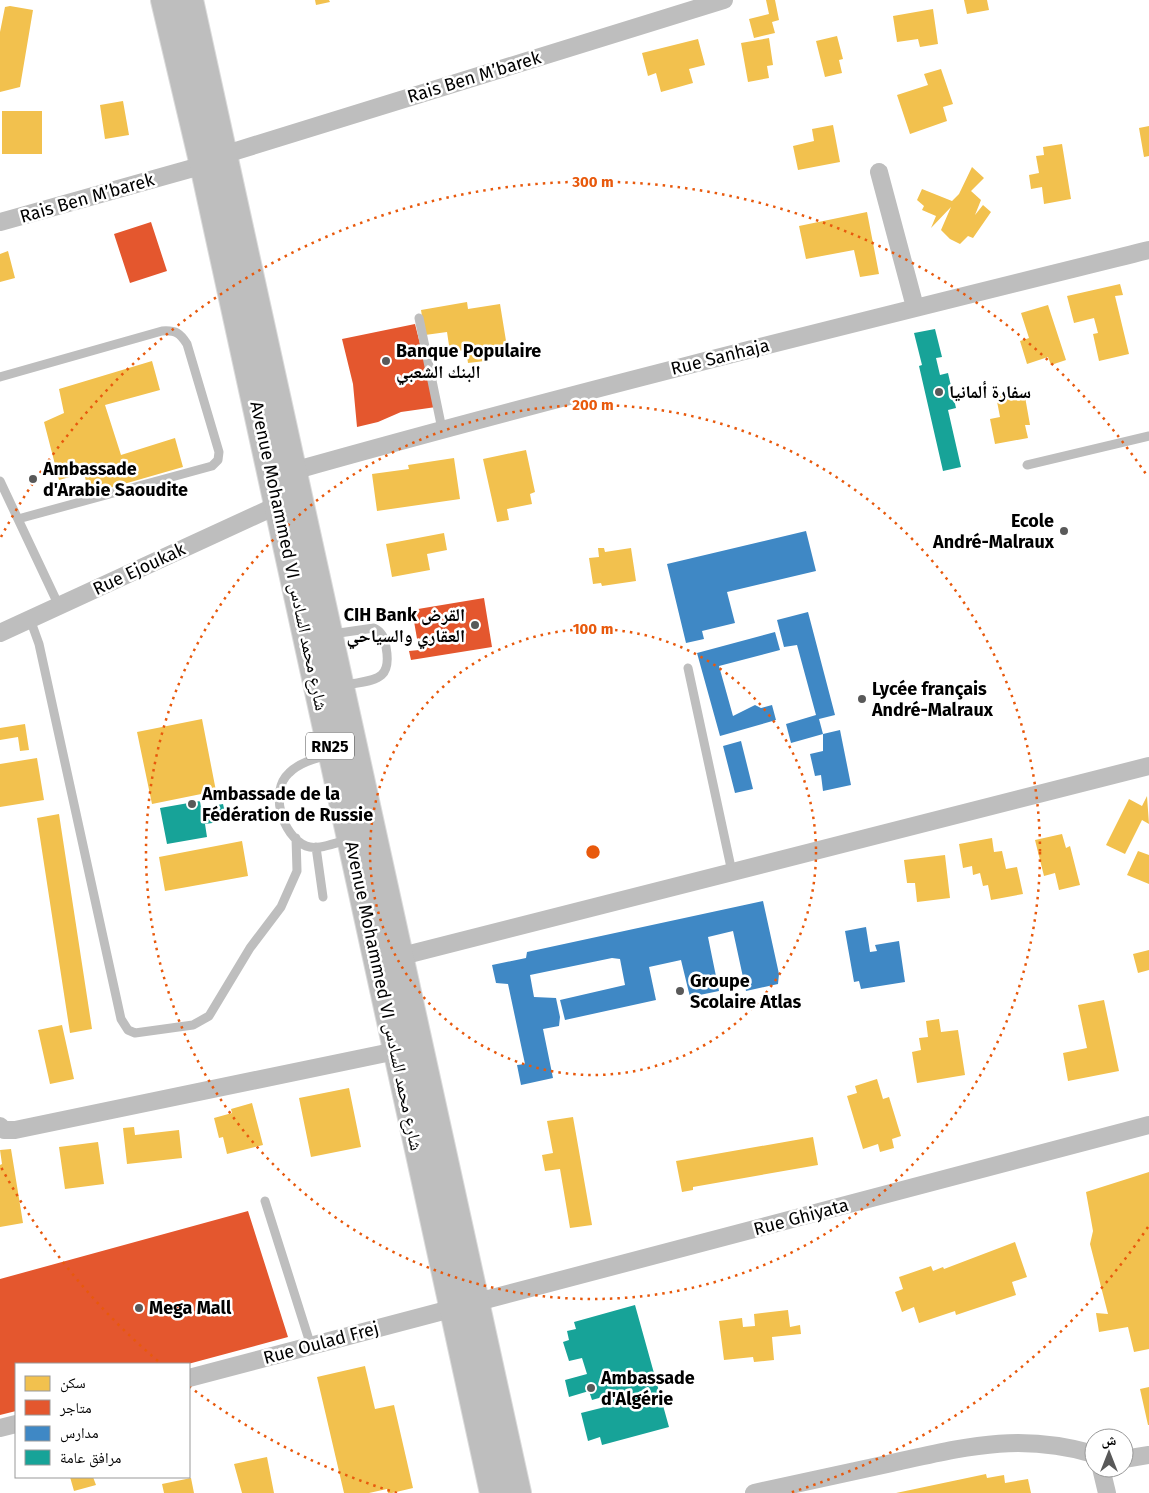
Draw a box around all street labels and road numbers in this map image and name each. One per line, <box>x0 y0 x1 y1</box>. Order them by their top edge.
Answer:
street label: Rais Ben M’barek <box>404 46 544 108</box>
street label: Rais Ben M’barek <box>17 168 157 228</box>
street label: Rue Sanhaja <box>668 334 772 380</box>
street label: Avenue Mohammed VI شارع محمد السادس <box>245 399 333 713</box>
street label: Rue Ejoukak <box>89 538 189 600</box>
road number: RN25 <box>306 732 354 759</box>
street label: Avenue Mohammed VI شارع محمد السادس <box>340 839 428 1153</box>
street label: Rue Ghiyata <box>751 1194 851 1240</box>
street label: Rue Oulad Frej <box>261 1317 381 1369</box>

